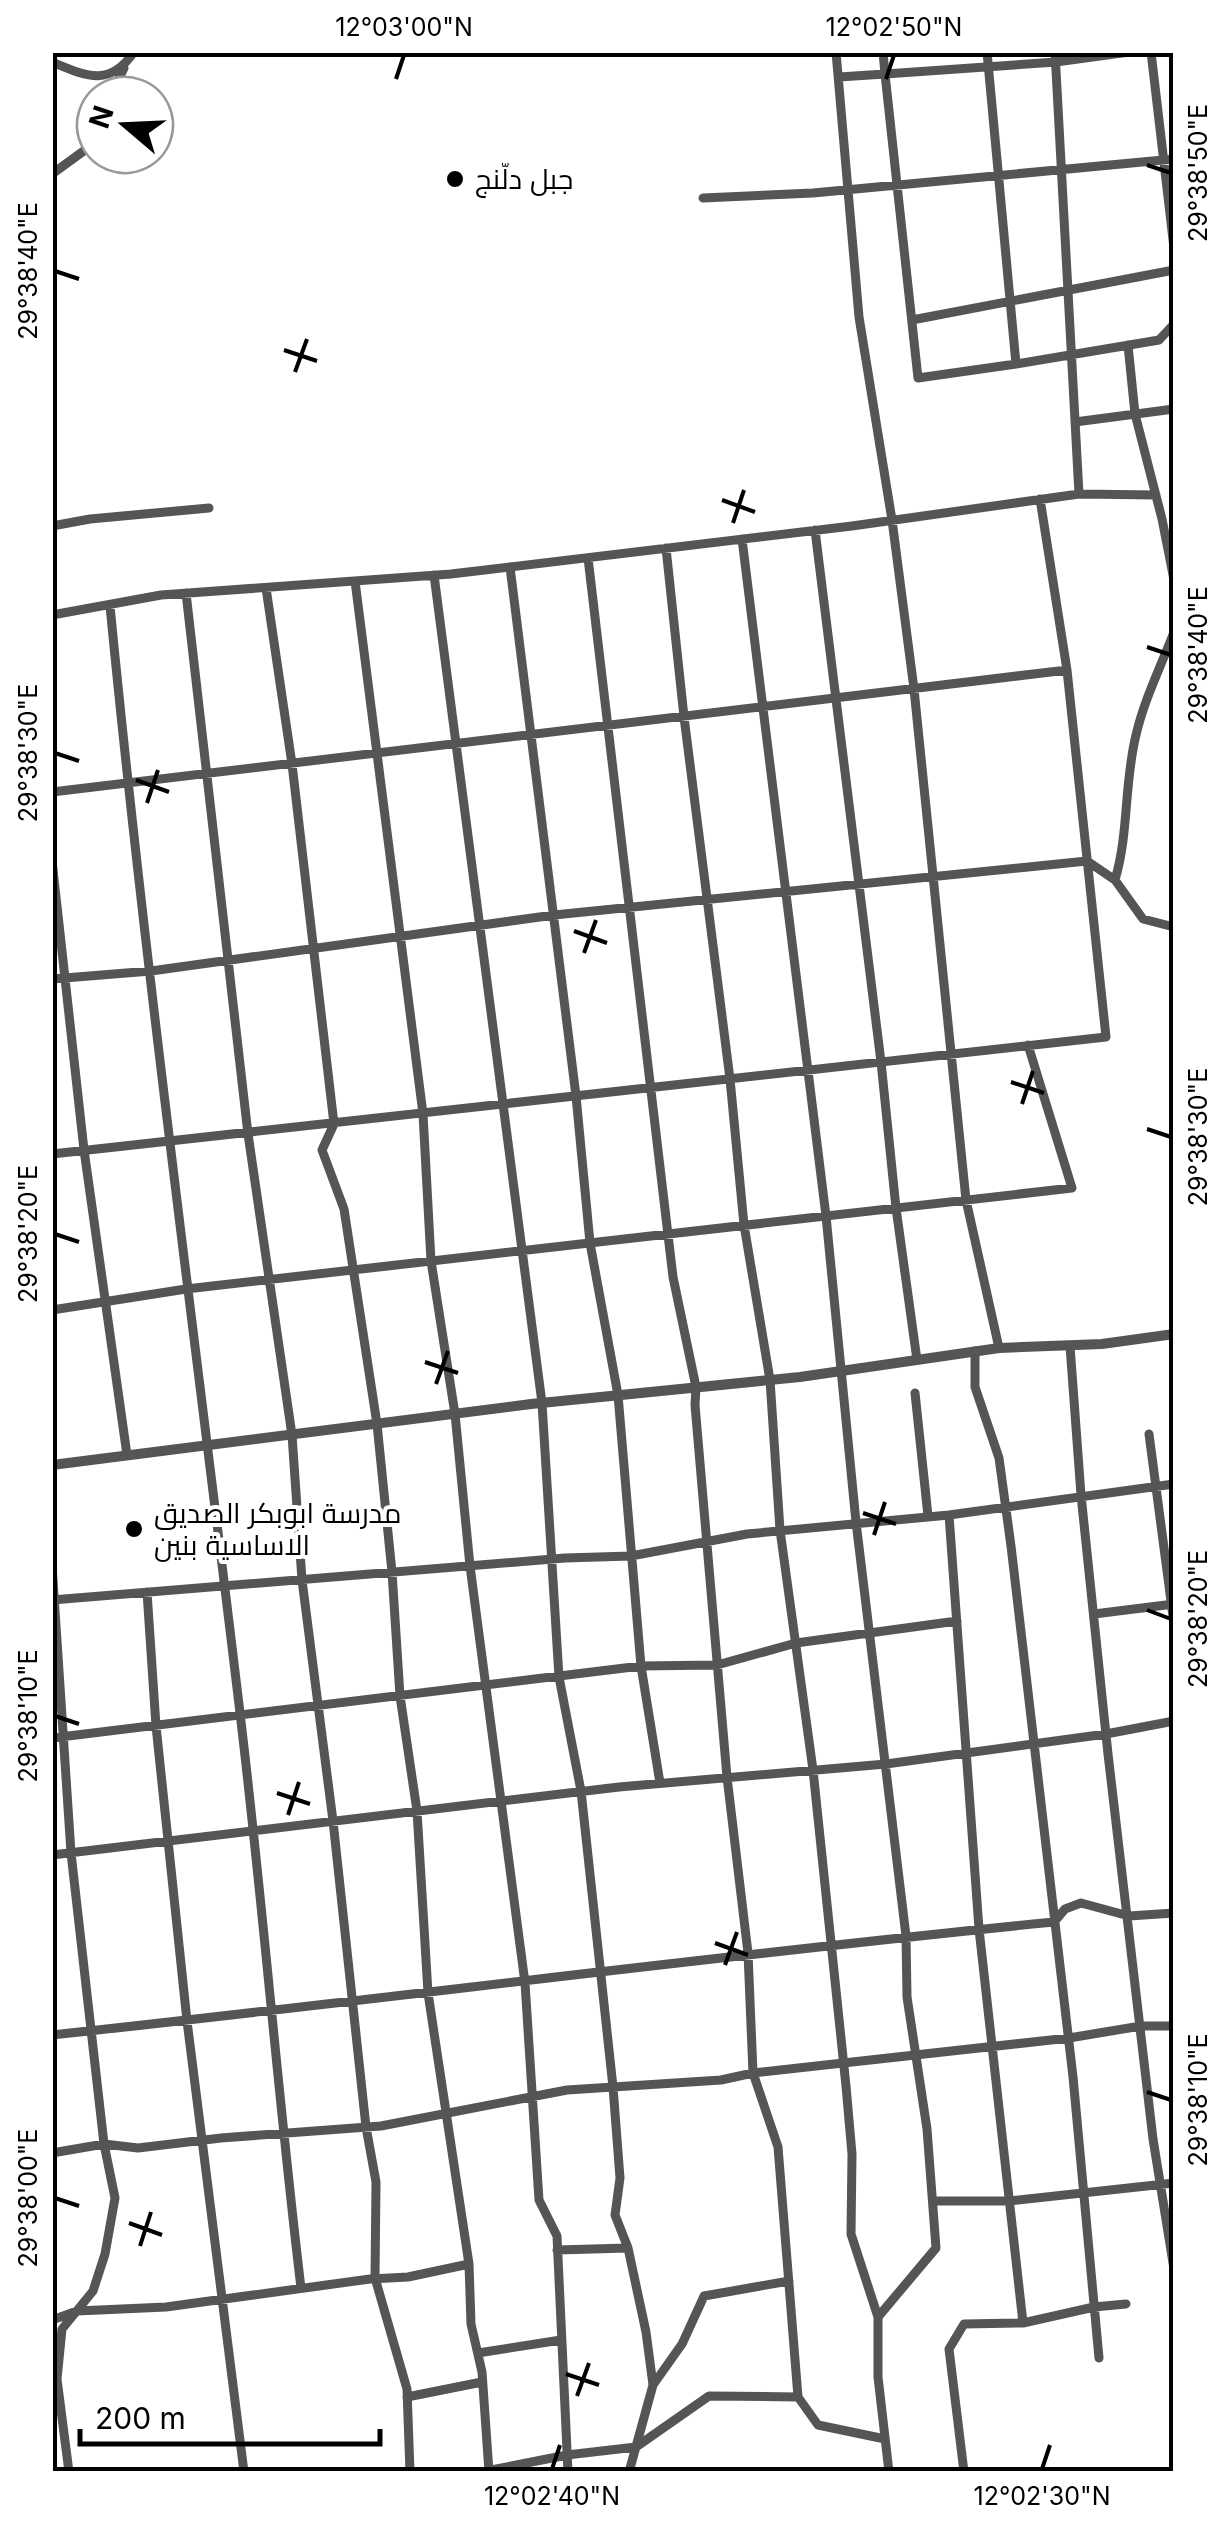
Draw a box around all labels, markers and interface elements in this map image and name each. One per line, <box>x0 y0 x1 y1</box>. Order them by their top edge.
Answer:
text: 12°03'00"N <box>335 12 473 42</box>
text: 12°02'50"N <box>826 12 962 42</box>
north arrow <box>75 75 175 175</box>
text: N <box>82 101 121 132</box>
text: 29°38'50"E <box>1183 104 1213 242</box>
place label: جبل دلّنج <box>475 162 573 198</box>
marker: جبل دلّنج <box>444 168 466 190</box>
text: 29°38'40"E <box>13 202 43 340</box>
text: 29°38'40"E <box>1183 586 1213 724</box>
text: 29°38'30"E <box>13 684 43 822</box>
text: 29°38'30"E <box>1183 1068 1213 1206</box>
text: 29°38'20"E <box>13 1165 43 1303</box>
place label: مدرسة ابوبكر الصديق الاساسية بنين <box>154 1496 402 1562</box>
marker: مدرسة ابوبكر الصديق الاساسية بنين <box>123 1518 145 1540</box>
text: 29°38'20"E <box>1183 1550 1213 1688</box>
text: 29°38'10"E <box>13 1649 43 1783</box>
text: 29°38'10"E <box>1183 2033 1213 2167</box>
text: 29°38'00"E <box>13 2129 43 2267</box>
scale bar <box>80 2384 380 2446</box>
text: 200 m <box>95 2400 186 2436</box>
text: 12°02'40"N <box>484 2481 620 2511</box>
text: 12°02'30"N <box>973 2481 1111 2511</box>

